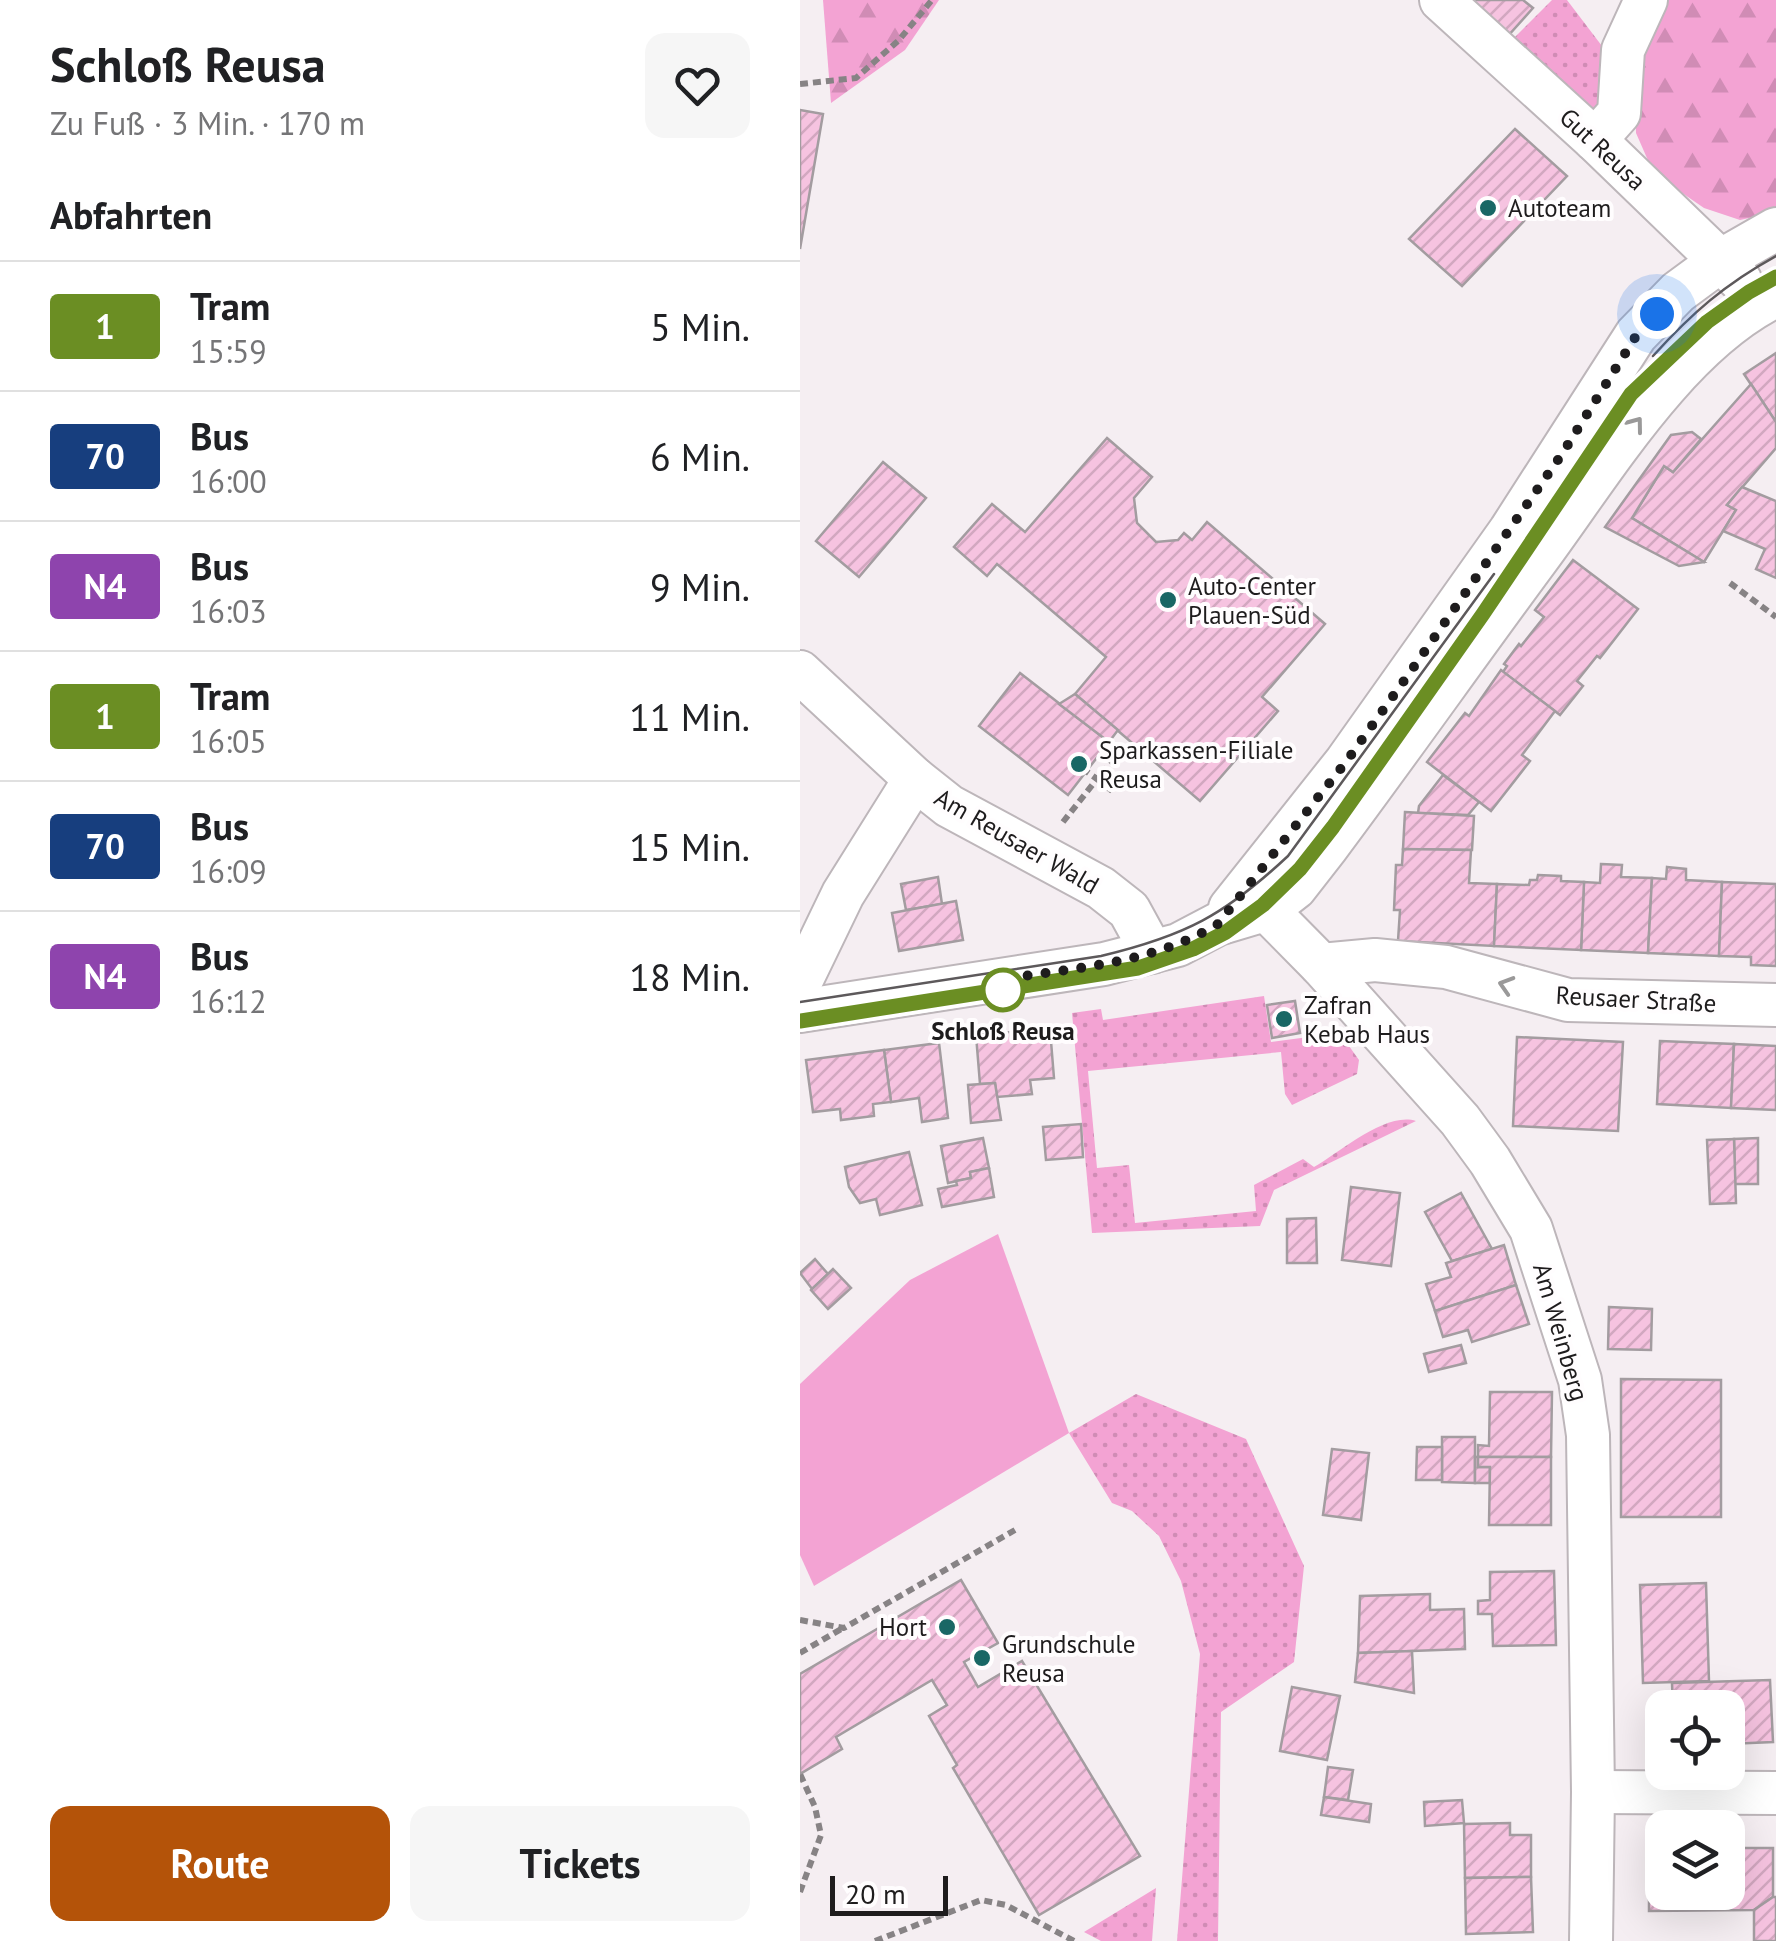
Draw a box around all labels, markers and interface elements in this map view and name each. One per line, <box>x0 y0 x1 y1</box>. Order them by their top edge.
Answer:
text: Schloß Reusa <box>50 33 326 95</box>
button: heart <box>645 33 750 138</box>
street label: Gut Reusa <box>1553 101 1653 197</box>
text: Zu Fuß · 3 Min. · 170 m <box>50 102 365 144</box>
text: Abfahrten <box>50 190 212 239</box>
place label: Autoteam <box>1508 192 1611 224</box>
marker: Autoteam <box>1477 197 1499 219</box>
text: Tram <box>190 281 270 330</box>
your location <box>1632 289 1682 339</box>
text: 5 Min. <box>650 302 750 351</box>
text: 1 <box>95 303 115 349</box>
text: 15:59 <box>190 330 267 372</box>
text: Bus <box>190 411 249 460</box>
one-way arrow <box>1625 417 1642 435</box>
text: 6 Min. <box>650 432 750 481</box>
text: 70 <box>85 433 125 479</box>
text: 16:00 <box>190 460 267 502</box>
text: Bus <box>190 541 249 590</box>
text: 9 Min. <box>650 562 750 611</box>
text: N4 <box>84 563 126 609</box>
place label: Auto-Center Plauen-Süd <box>1188 570 1316 631</box>
marker: Auto-Center Plauen-Süd <box>1157 589 1179 611</box>
text: 16:03 <box>190 590 267 632</box>
text: Tram <box>190 671 270 720</box>
text: 11 Min. <box>629 692 750 741</box>
text: 1 <box>95 693 115 739</box>
text: 16:05 <box>190 720 267 762</box>
place label: Sparkassen-Filiale Reusa <box>1099 734 1294 795</box>
marker: Sparkassen-Filiale Reusa <box>1068 753 1090 775</box>
street label: Am Reusaer Wald <box>929 781 1105 901</box>
text: Bus <box>190 801 249 850</box>
text: 15 Min. <box>629 822 750 871</box>
text: 70 <box>85 823 125 869</box>
text: 16:09 <box>190 850 267 892</box>
text: Bus <box>190 931 249 980</box>
text: 18 Min. <box>629 952 750 1001</box>
text: N4 <box>84 953 126 999</box>
marker: Schloß Reusa <box>982 969 1024 1011</box>
one-way arrow <box>1498 976 1515 996</box>
street label: Reusaer Straße <box>1555 979 1717 1019</box>
text: 16:12 <box>190 980 267 1022</box>
place label: Zafran Kebab Haus <box>1304 989 1430 1050</box>
marker: Zafran Kebab Haus <box>1273 1008 1295 1030</box>
place label: Schloß Reusa <box>931 1015 1075 1047</box>
street label: Am Weinberg <box>1526 1259 1596 1405</box>
place label: Hort <box>879 1611 928 1643</box>
marker: Hort <box>936 1616 958 1638</box>
place label: Grundschule Reusa <box>1002 1628 1135 1689</box>
marker: Grundschule Reusa <box>971 1647 993 1669</box>
map controls <box>1645 1690 1745 1910</box>
button: locate <box>1645 1690 1745 1790</box>
button: Route <box>50 1806 390 1921</box>
button: Tickets <box>410 1806 750 1921</box>
button: layers <box>1645 1810 1745 1910</box>
scale bar <box>830 1871 948 1916</box>
text: 20 m <box>845 1875 906 1912</box>

